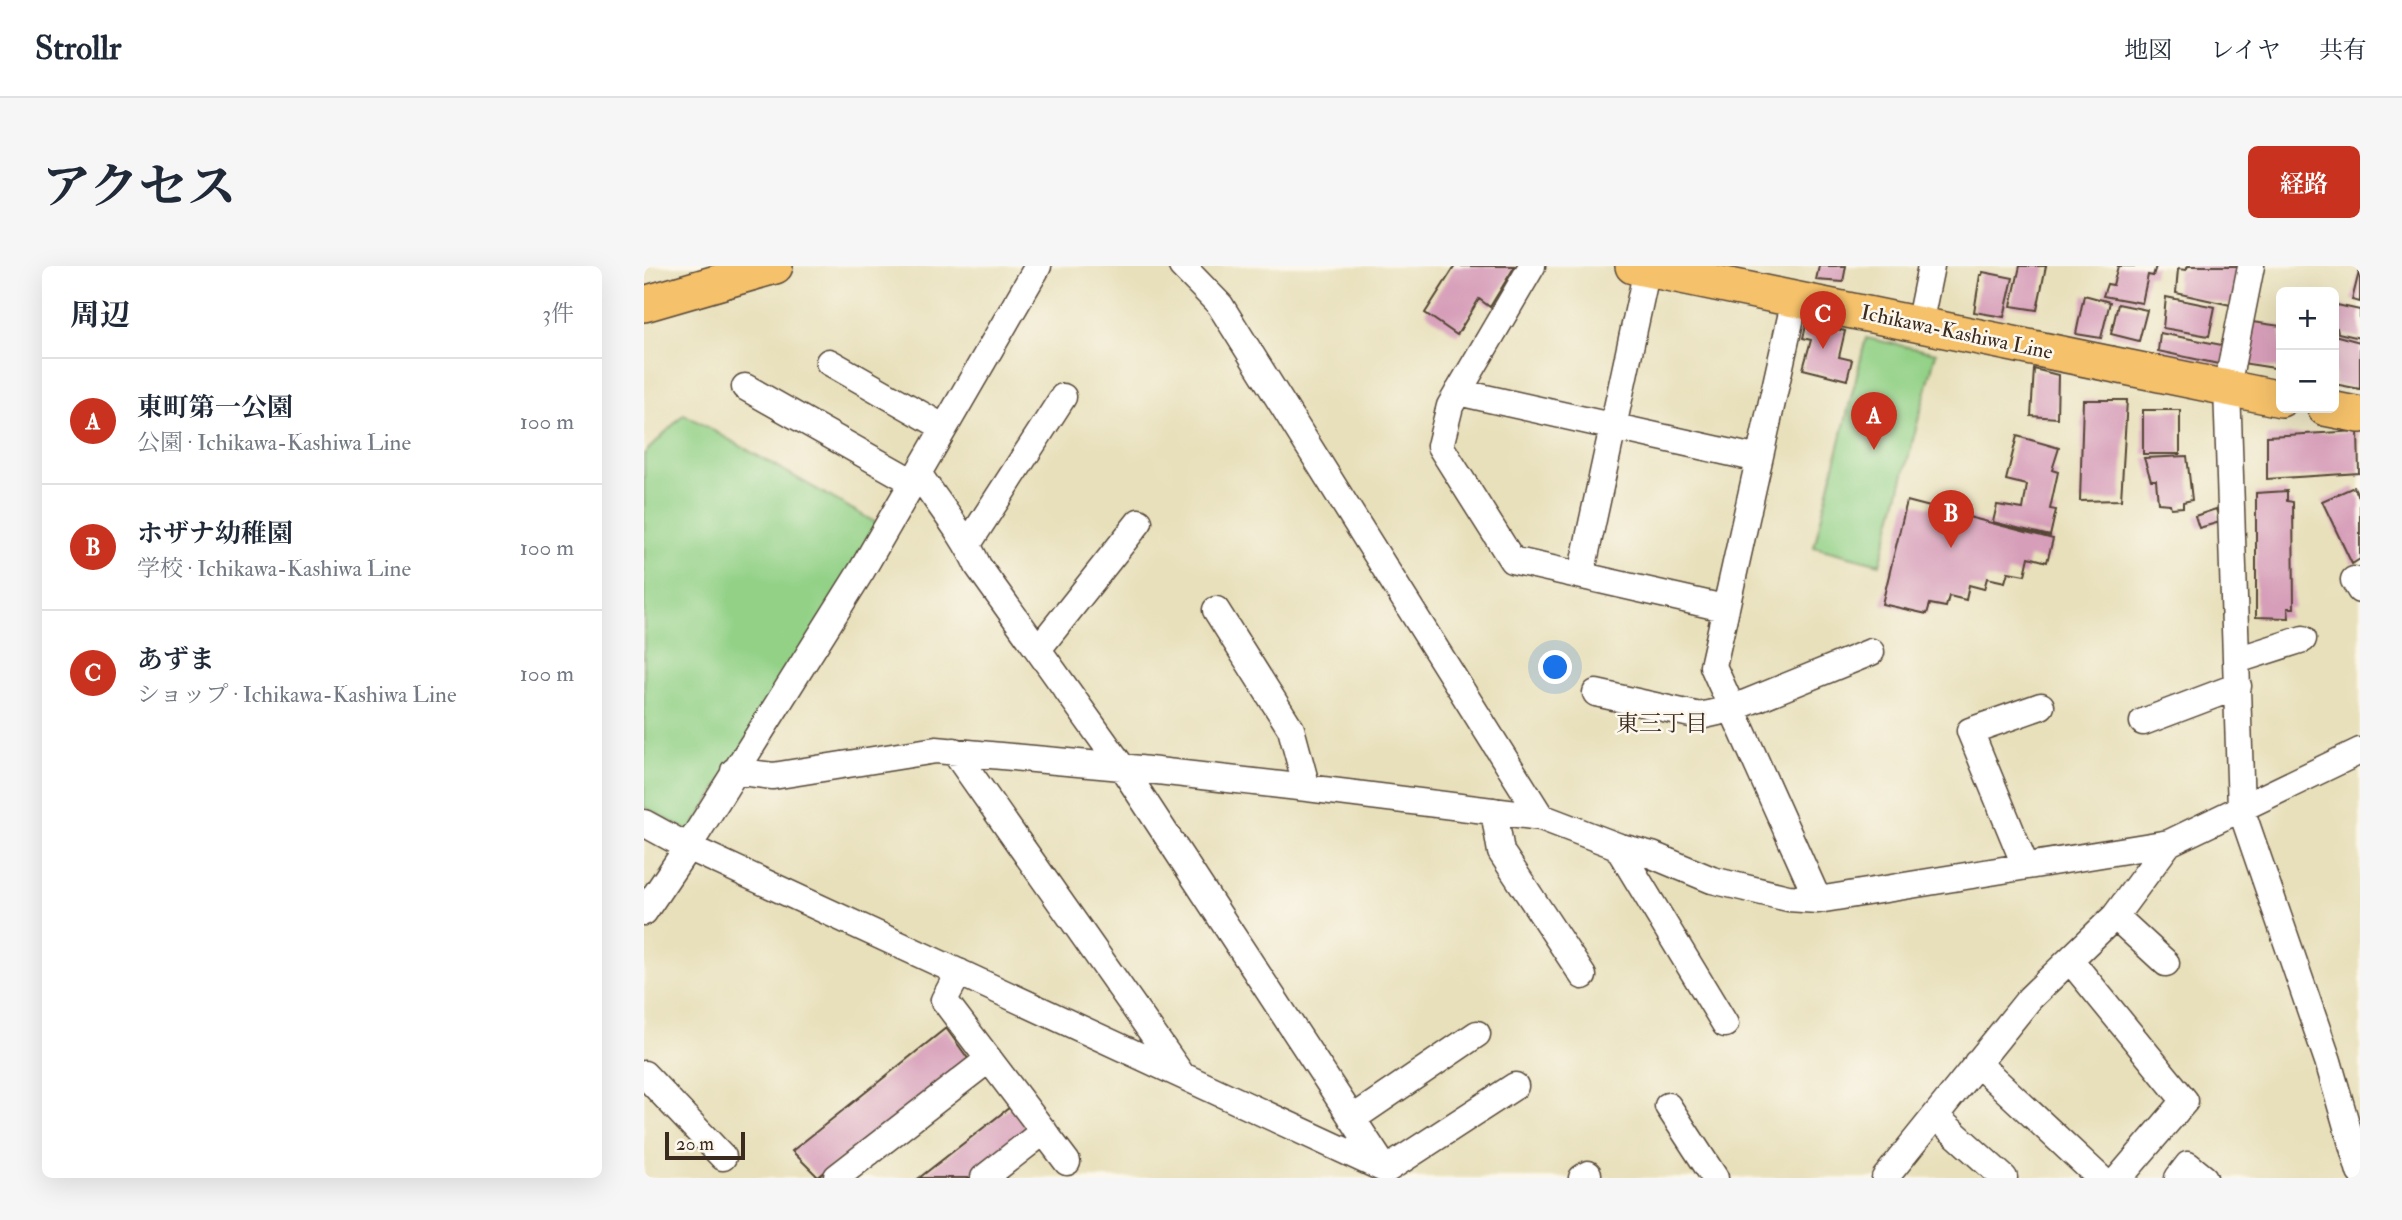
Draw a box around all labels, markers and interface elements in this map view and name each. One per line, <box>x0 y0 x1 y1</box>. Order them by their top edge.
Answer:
text: Strollr <box>35 28 121 69</box>
text: 地図 <box>2124 35 2172 66</box>
text: レイヤ <box>2210 35 2281 66</box>
text: 共有 <box>2319 35 2367 66</box>
button: 経路 <box>2248 146 2360 218</box>
text: アクセス <box>42 157 237 218</box>
map controls <box>2276 287 2339 413</box>
button: + <box>2276 287 2339 350</box>
pin: C <box>1800 291 1846 349</box>
text: 周辺 <box>70 297 130 334</box>
text: 3件 <box>542 299 574 328</box>
street label: Ichikawa-Kashiwa Line <box>1859 299 2055 366</box>
button: − <box>2276 350 2339 413</box>
text: 東町第一公園 <box>137 392 293 424</box>
pin: A <box>1851 392 1897 450</box>
text: A <box>86 407 100 436</box>
text: 100 m <box>520 407 574 436</box>
text: 公園 · Ichikawa-Kashiwa Line <box>137 428 411 457</box>
pin: B <box>1928 490 1974 548</box>
text: ホザナ幼稚園 <box>137 518 293 550</box>
text: B <box>85 533 101 562</box>
text: 100 m <box>520 533 574 562</box>
text: 学校 · Ichikawa-Kashiwa Line <box>137 554 411 583</box>
text: あずま <box>137 644 215 676</box>
your location <box>1538 650 1572 684</box>
text: C <box>85 659 101 688</box>
text: 100 m <box>520 659 574 688</box>
text: ショップ · Ichikawa-Kashiwa Line <box>137 680 457 709</box>
district label: 東三丁目 <box>1616 709 1708 738</box>
scale bar <box>665 1129 746 1161</box>
text: 20 m <box>676 1132 714 1156</box>

